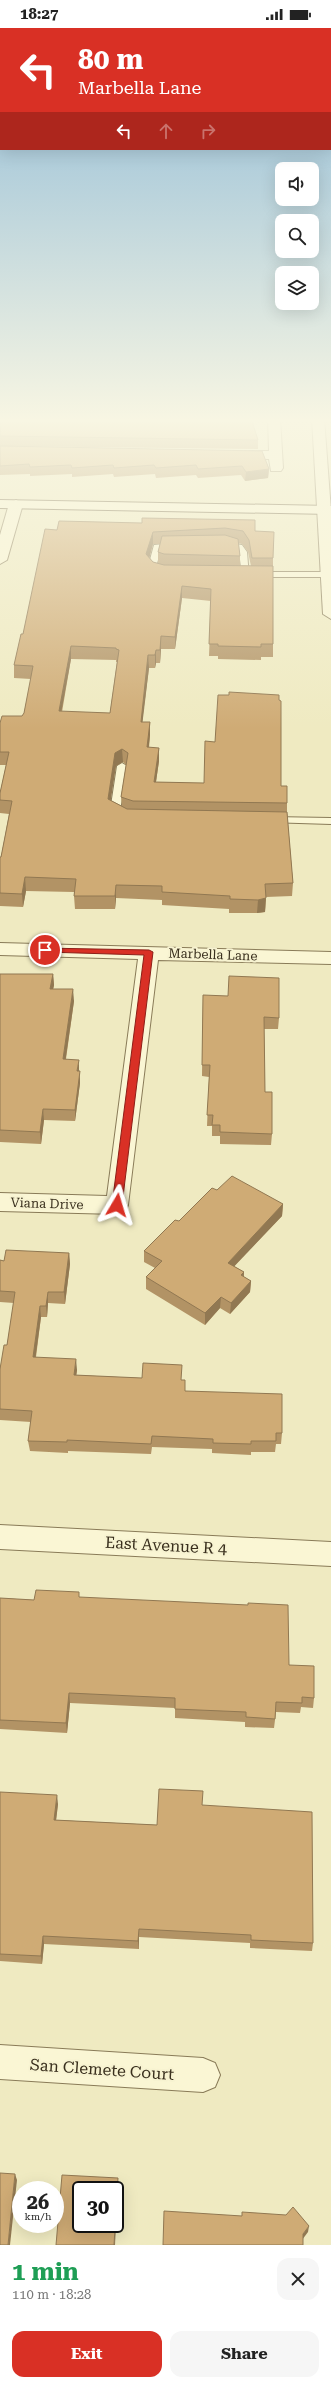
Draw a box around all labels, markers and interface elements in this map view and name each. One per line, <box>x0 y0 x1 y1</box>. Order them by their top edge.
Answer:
text: 18:27 <box>20 5 58 23</box>
text: 80 m <box>78 43 143 76</box>
icon: left <box>12 44 64 96</box>
text: Marbella Lane <box>78 77 201 98</box>
icon: left <box>113 120 135 142</box>
icon: ahead <box>155 120 177 142</box>
icon: right <box>197 120 219 142</box>
map controls <box>275 162 319 310</box>
button: sound <box>275 162 319 206</box>
button: search <box>275 214 319 258</box>
button: layers <box>275 266 319 310</box>
pin <box>28 933 62 967</box>
icon: arrive <box>34 939 56 961</box>
street label: Marbella Lane <box>168 945 258 964</box>
position arrow <box>96 1184 138 1226</box>
street label: Viana Drive <box>10 1195 84 1212</box>
street label: East Avenue R 4 <box>104 1533 228 1558</box>
street label: San Clemete Court <box>29 2055 175 2084</box>
speed limit sign: 30 <box>72 2181 124 2233</box>
text: 26 <box>27 2190 49 2214</box>
text: km/h <box>25 2211 51 2222</box>
text: 1 min <box>12 2258 79 2286</box>
button: close <box>277 2258 319 2300</box>
text: 110 m · 18:28 <box>12 2287 91 2302</box>
button: Exit <box>12 2331 162 2377</box>
button: Share <box>170 2331 319 2377</box>

